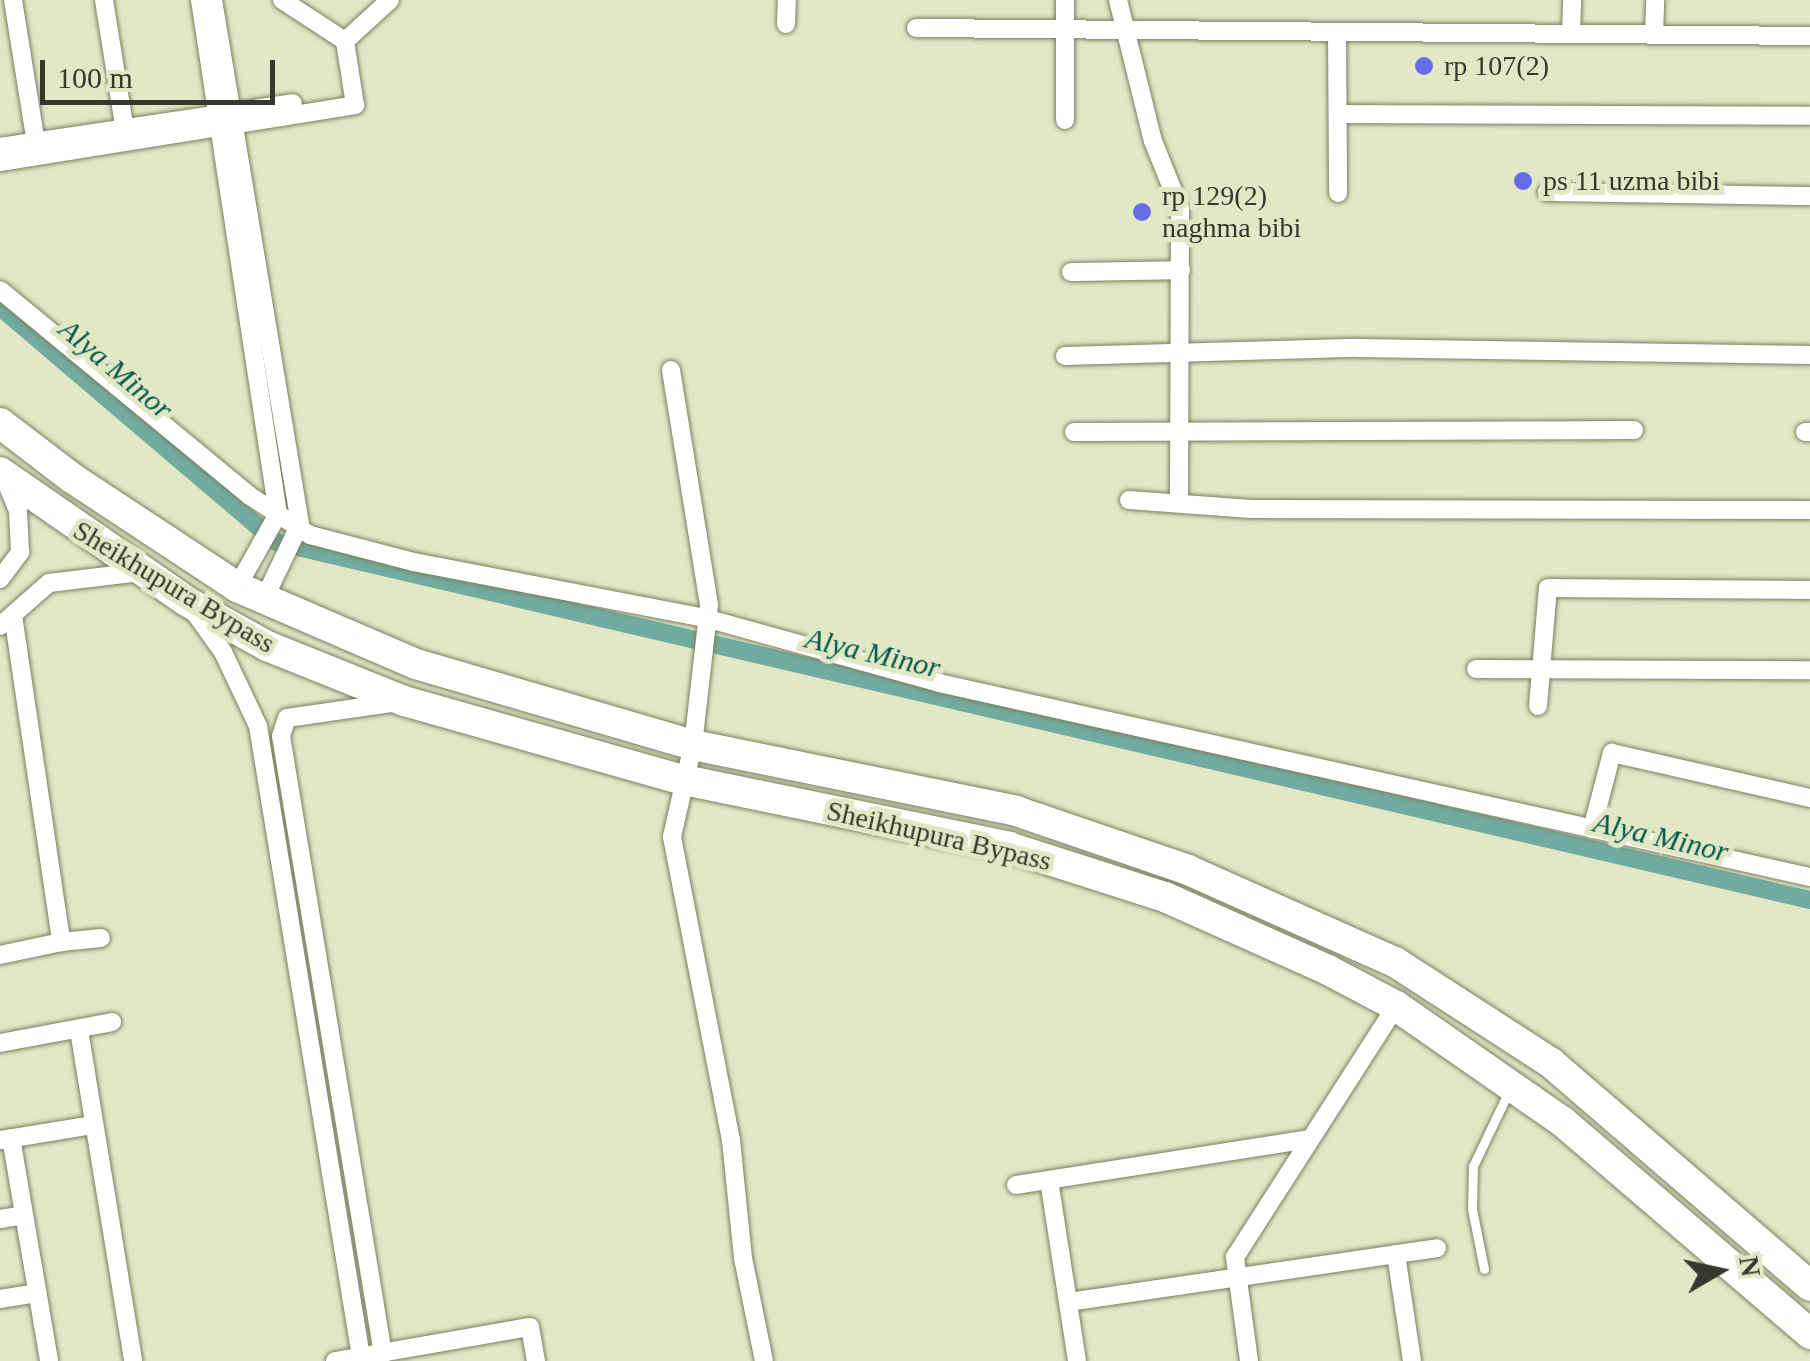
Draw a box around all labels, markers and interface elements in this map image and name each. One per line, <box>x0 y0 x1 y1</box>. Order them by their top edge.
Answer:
scale bar <box>45 40 280 102</box>
place label: rp 107(2) <box>1444 49 1549 83</box>
marker: rp 107(2) <box>1413 55 1435 77</box>
text: 100 m <box>57 61 133 94</box>
place label: ps 11 uzma bibi <box>1543 164 1720 198</box>
marker: ps 11 uzma bibi <box>1512 170 1534 192</box>
place label: rp 129(2) naghma bibi <box>1162 179 1301 245</box>
marker: rp 129(2) naghma bibi <box>1131 201 1153 223</box>
water label: Alya Minor <box>52 311 180 427</box>
street label: Sheikhupura Bypass <box>67 514 281 660</box>
water label: Alya Minor <box>802 620 944 686</box>
street label: Sheikhupura Bypass <box>823 794 1055 878</box>
water label: Alya Minor <box>1590 804 1732 870</box>
north arrow <box>1670 1221 1770 1321</box>
text: N <box>1733 1254 1767 1279</box>

